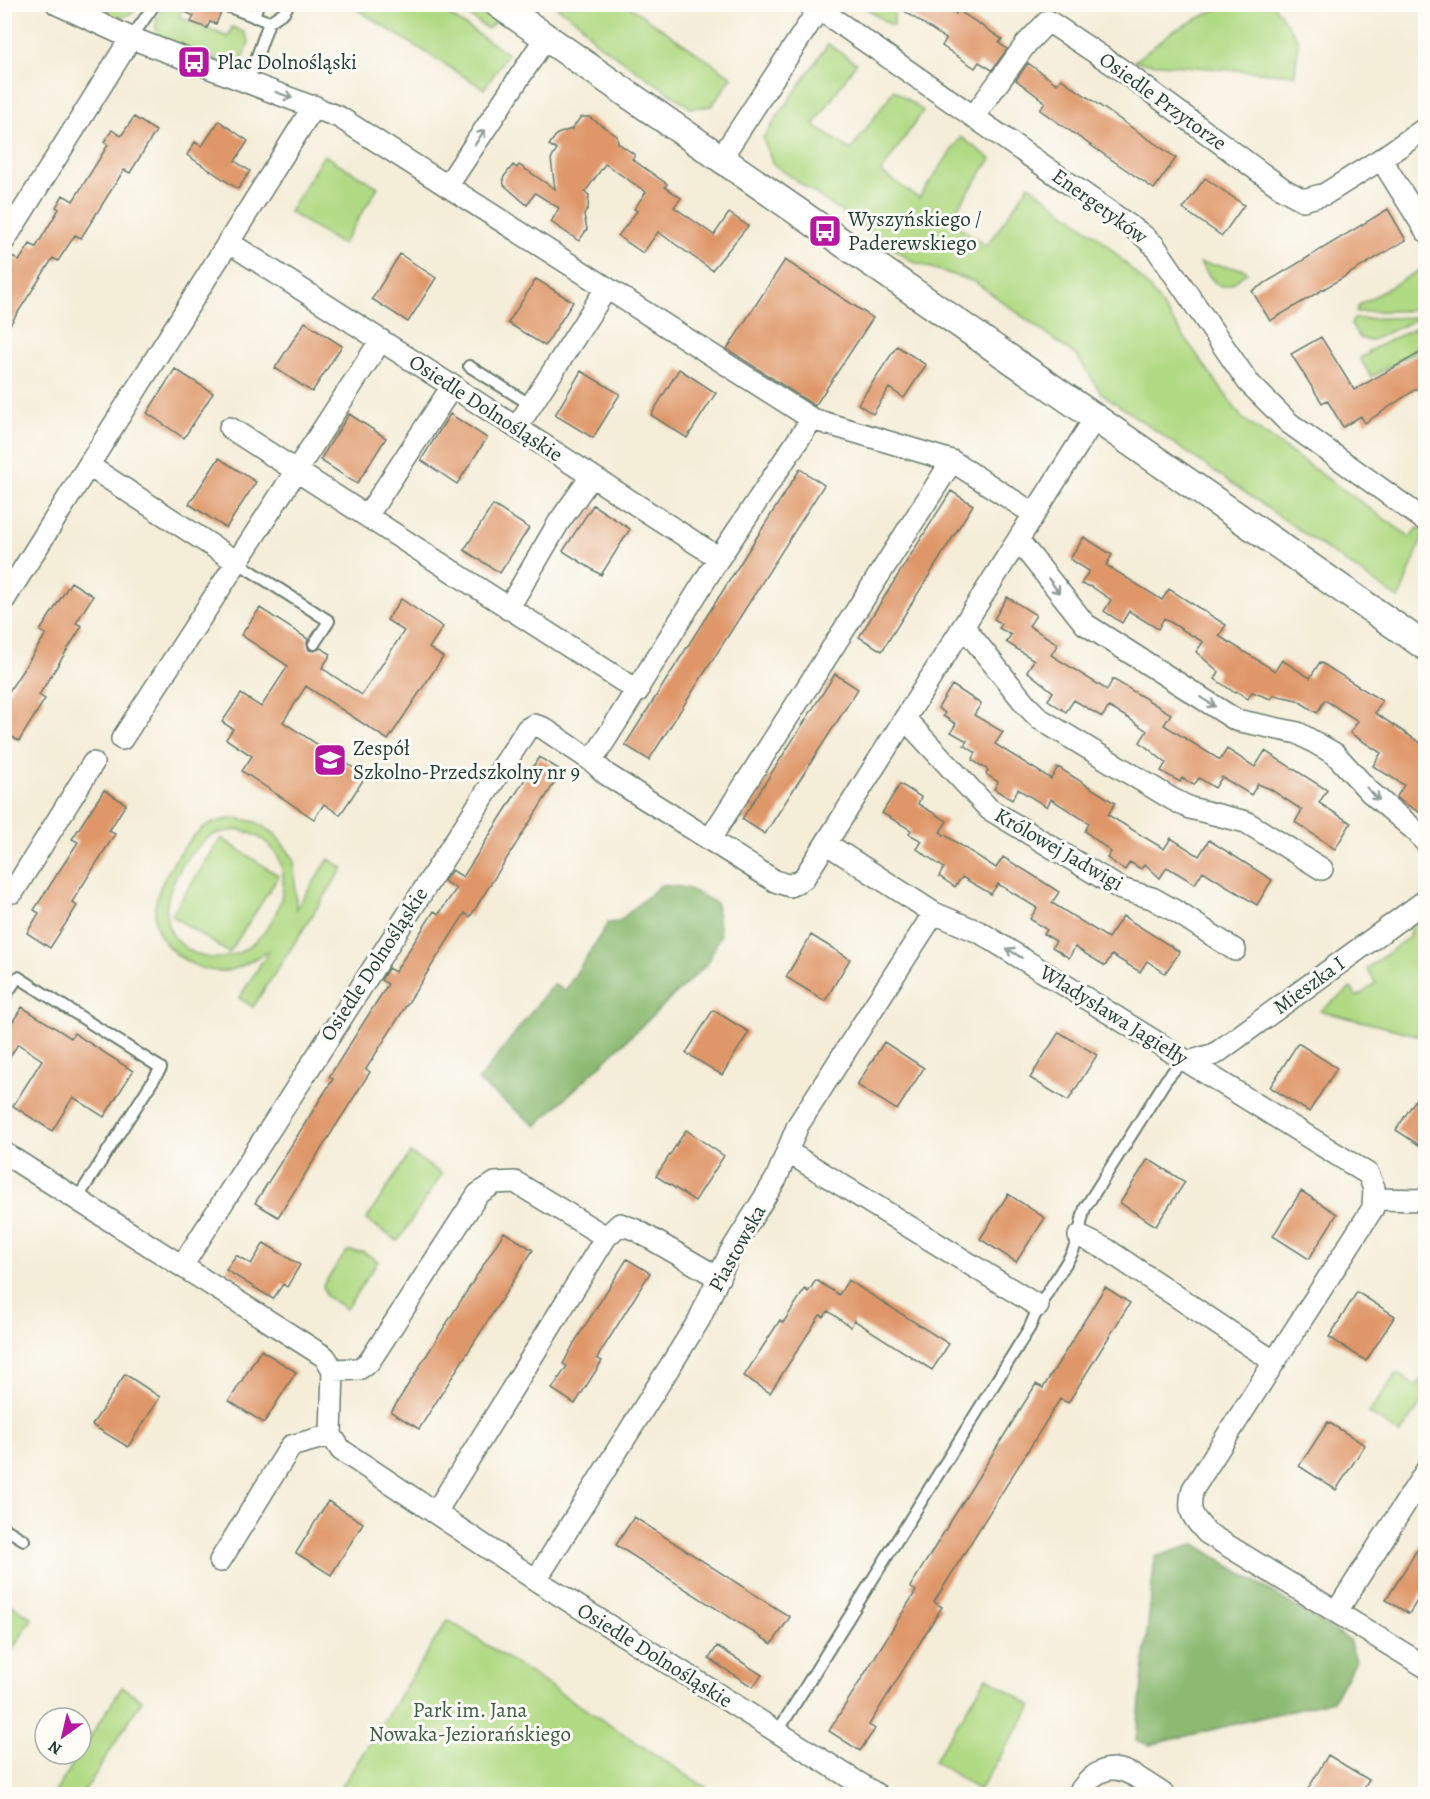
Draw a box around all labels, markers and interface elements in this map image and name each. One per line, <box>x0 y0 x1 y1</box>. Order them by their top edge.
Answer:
bus stop icon: Plac Dolnośląski <box>176 44 212 80</box>
street label: Osiedle Przytorze <box>1094 45 1232 157</box>
place label: Plac Dolnośląski <box>217 48 357 76</box>
one-way arrow <box>274 91 293 102</box>
one-way arrow <box>474 129 486 145</box>
street label: Energetyków <box>1046 162 1154 250</box>
place label: Wyszyńskiego / Paderewskiego <box>847 205 982 257</box>
bus stop icon: Wyszyńskiego / Paderewskiego <box>807 213 843 249</box>
street label: Osiedle Dolnośląskie <box>404 348 568 468</box>
one-way arrow <box>1048 578 1060 594</box>
one-way arrow <box>1199 697 1216 709</box>
place label: Zespół Szkolno-Przedszkolny nr 9 <box>353 734 580 786</box>
school or university icon: Zespół Szkolno-Przedszkolny nr 9 <box>312 742 348 778</box>
one-way arrow <box>1366 787 1380 802</box>
street label: Królowej Jadwigi <box>989 801 1129 897</box>
street label: Osiedle Dolnośląskie <box>314 882 434 1046</box>
one-way arrow <box>1006 947 1023 959</box>
street label: Mieszka I <box>1267 949 1351 1021</box>
street label: Władysława Jagiełły <box>1034 958 1194 1072</box>
street label: Piastowska <box>702 1199 773 1297</box>
street label: Osiedle Dolnośląskie <box>572 1596 738 1714</box>
park label: Park im. Jana Nowaka-Jeziorańskiego <box>369 1696 571 1748</box>
north arrow <box>33 1706 93 1766</box>
text: N <box>44 1735 66 1760</box>

